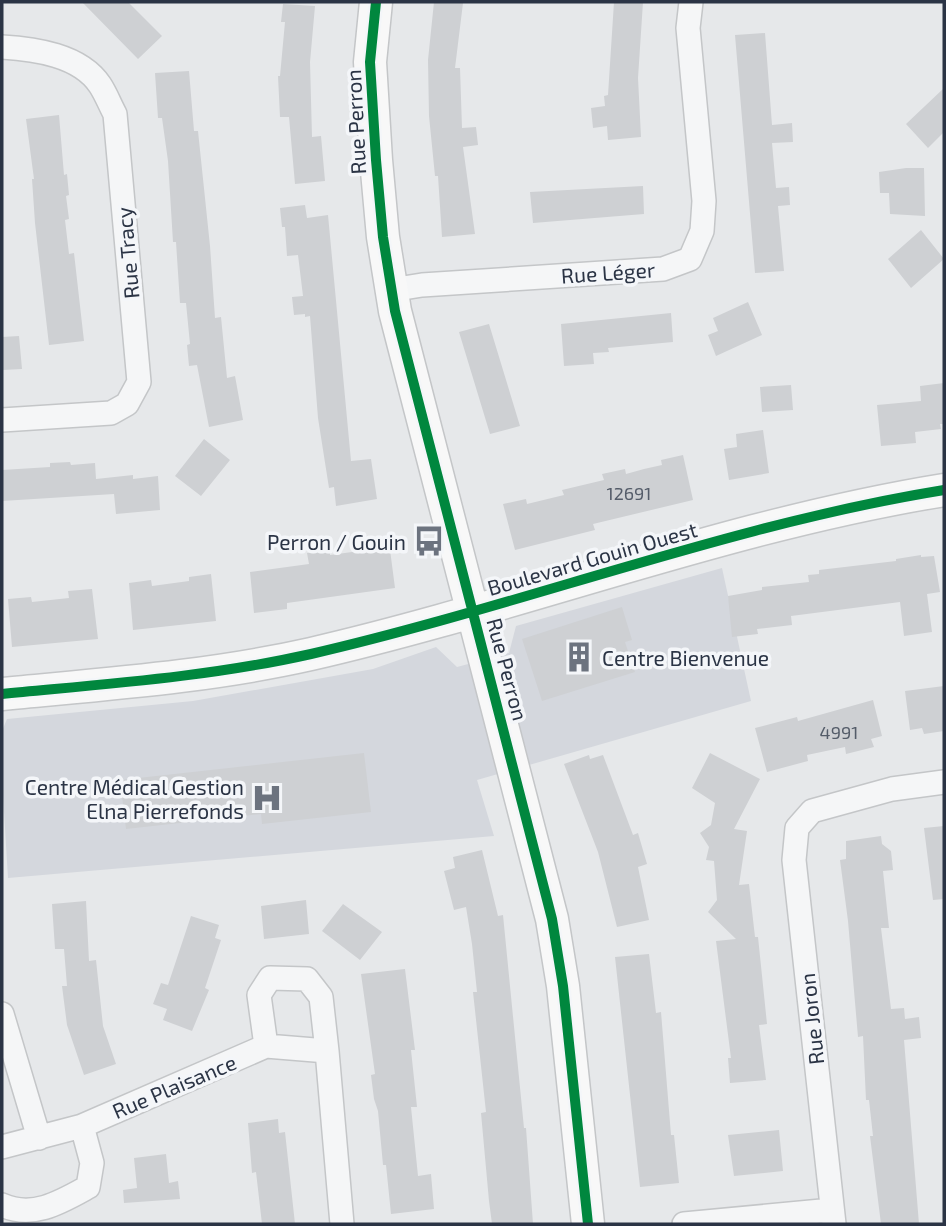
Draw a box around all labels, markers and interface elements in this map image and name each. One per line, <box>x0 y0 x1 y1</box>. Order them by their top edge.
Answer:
street label: Rue Perron <box>340 69 370 175</box>
street label: Rue Tracy <box>111 206 143 300</box>
street label: Rue Léger <box>560 256 656 288</box>
house number: 12691 <box>606 482 652 504</box>
street label: Boulevard Gouin Ouest <box>484 516 700 600</box>
bus stop icon: Perron / Gouin <box>412 524 446 558</box>
place label: Perron / Gouin <box>267 529 406 554</box>
street label: Rue Perron <box>482 615 534 723</box>
building icon: Centre Bienvenue <box>562 640 596 674</box>
place label: Centre Bienvenue <box>602 645 769 670</box>
house number: 4991 <box>820 721 858 743</box>
place label: Centre Médical Gestion Elna Pierrefonds <box>25 774 244 823</box>
hospital icon: Centre Médical Gestion Elna Pierrefonds <box>250 781 284 815</box>
street label: Rue Joron <box>794 972 828 1066</box>
street label: Rue Plaisance <box>108 1049 240 1123</box>

